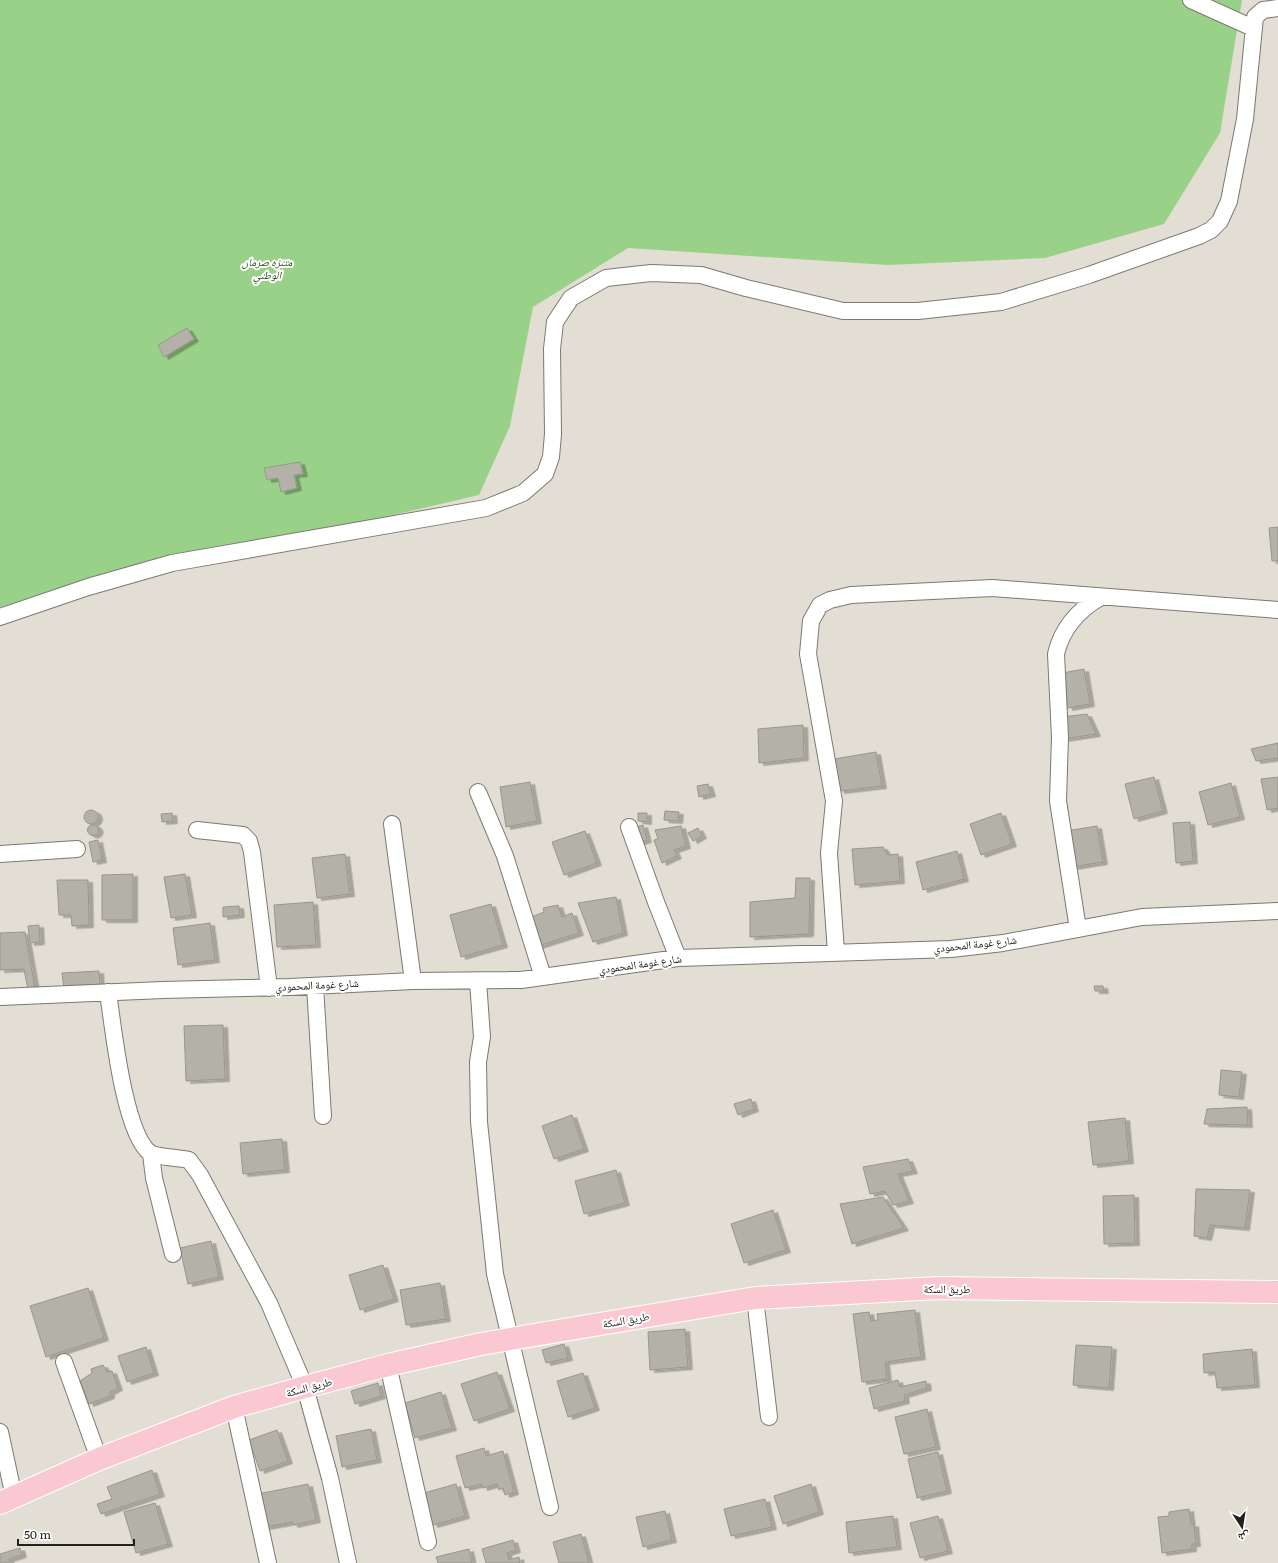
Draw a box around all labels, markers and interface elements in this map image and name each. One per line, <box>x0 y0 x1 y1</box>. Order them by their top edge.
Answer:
park label: متنزه صرمان الوطني <box>242 253 292 284</box>
street label: شارع غومة المحمودي <box>932 931 1018 957</box>
street label: شارع غومة المحمودي <box>597 949 683 979</box>
street label: شارع غومة المحمودي <box>275 974 359 996</box>
street label: طريق السكة <box>923 1280 971 1296</box>
street label: طريق السكة <box>601 1307 650 1331</box>
street label: طريق السكة <box>284 1372 334 1400</box>
north arrow <box>1222 1507 1262 1547</box>
scale bar <box>18 1521 134 1547</box>
text: 50 m <box>24 1525 51 1543</box>
text: ش <box>1236 1528 1252 1547</box>

